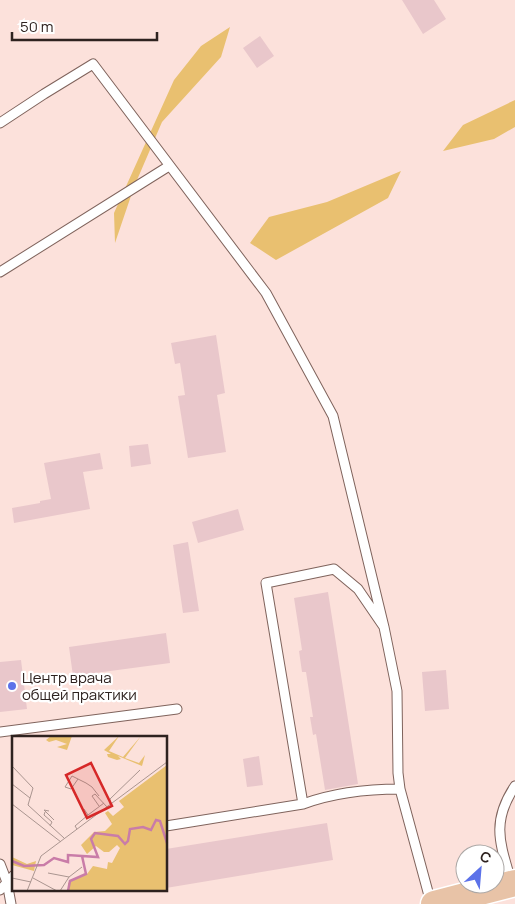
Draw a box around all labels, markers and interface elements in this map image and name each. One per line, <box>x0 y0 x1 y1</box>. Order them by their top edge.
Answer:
scale bar <box>12 10 158 42</box>
text: 50 m <box>20 16 54 37</box>
place label: Центр врача общей практики <box>22 667 137 705</box>
marker: Центр врача общей практики <box>6 680 18 692</box>
inset map <box>12 736 168 892</box>
north arrow <box>455 844 505 894</box>
text: С <box>477 846 495 868</box>

